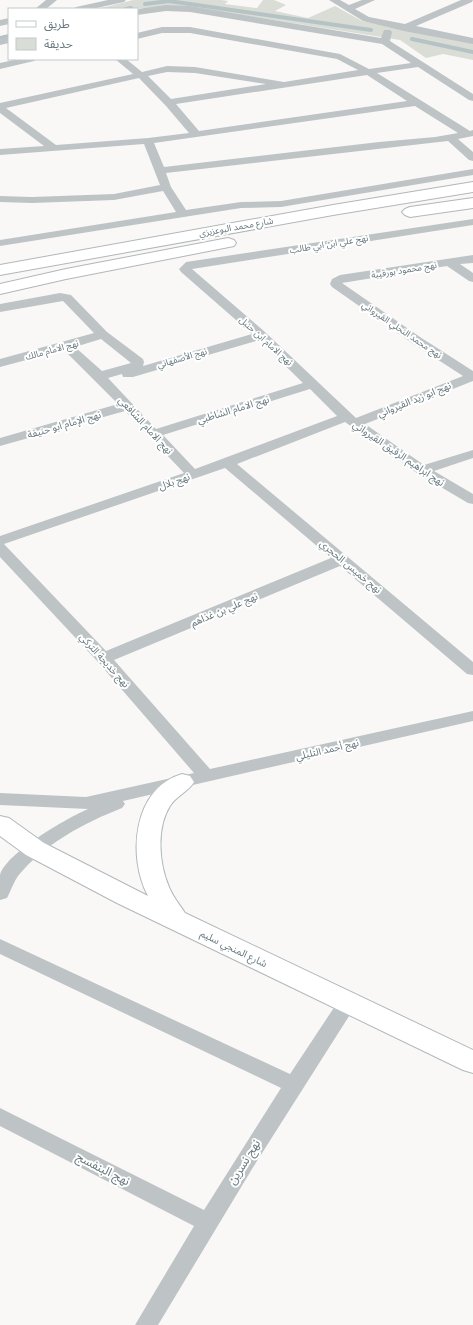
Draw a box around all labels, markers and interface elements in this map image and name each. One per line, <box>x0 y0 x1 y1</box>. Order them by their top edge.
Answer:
legend <box>8 8 138 60</box>
text: طريق <box>44 15 70 32</box>
text: حديقة <box>44 35 73 52</box>
street label: شارع محمد البوعزيزي <box>198 214 274 241</box>
street label: نهج علي ابن ابي طالب <box>289 231 369 257</box>
street label: نهج محمود بورقيبة <box>370 258 438 282</box>
street label: نهج محمد النحلي القيرواني <box>359 298 445 362</box>
street label: نهج الامام ابن حنبل <box>236 313 296 369</box>
street label: نهج الامام مالك <box>24 336 80 364</box>
street label: نهج الأصفهاني <box>155 344 209 372</box>
street label: نهج ابو زيد القيرواني <box>375 378 454 421</box>
street label: نهج الامام الشاطبي <box>195 391 272 429</box>
street label: نهج الامام الشافعي <box>114 393 177 458</box>
street label: نهج الإمام ابو حنيفة <box>26 407 103 443</box>
street label: نهج ابراهيم الرقيق القيرواني <box>350 417 448 490</box>
street label: نهج بلال <box>156 469 192 494</box>
street label: نهج خميس الحجري <box>316 536 385 597</box>
street label: نهج علي بن غذاهم <box>188 588 260 631</box>
street label: نهج خديجة التركي <box>76 630 133 691</box>
street label: نهج أحمد التليلي <box>294 735 361 764</box>
street label: شارع المنجي سليم <box>198 926 270 972</box>
street label: نهج نسرين <box>223 1136 265 1188</box>
street label: نهج البنفسج <box>73 1148 133 1190</box>

